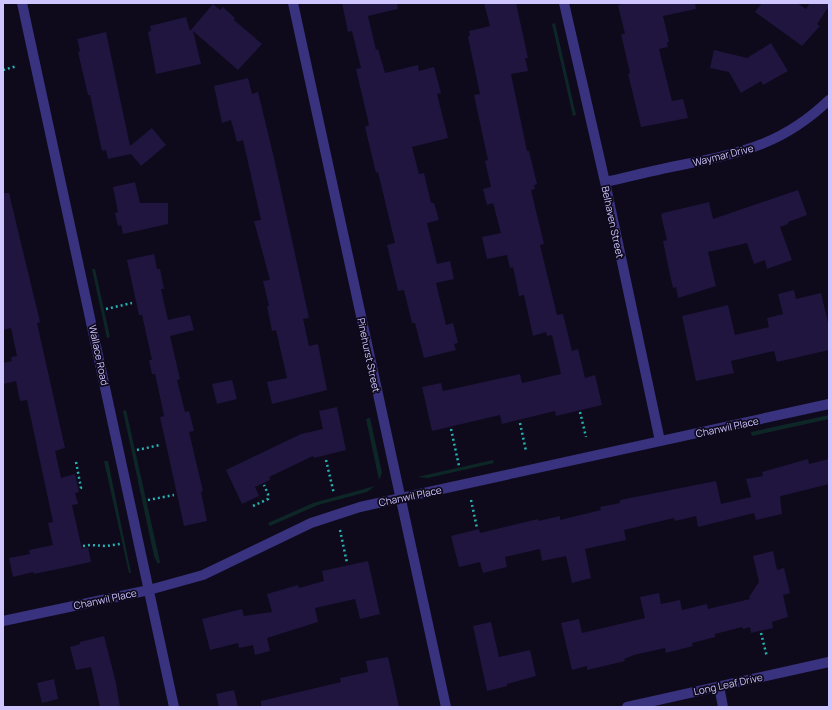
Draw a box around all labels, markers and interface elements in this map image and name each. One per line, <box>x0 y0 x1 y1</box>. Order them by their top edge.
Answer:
street label: Waymar Drive <box>691 141 755 169</box>
street label: Belhaven Street <box>599 185 627 259</box>
street label: Pinehurst Street <box>354 316 384 394</box>
street label: Wallace Road <box>86 323 112 387</box>
street label: Chanwil Place <box>694 413 760 441</box>
street label: Chanwil Place <box>377 482 443 510</box>
street label: Chanwil Place <box>72 585 138 613</box>
street label: Long Leaf Drive <box>692 670 764 698</box>

